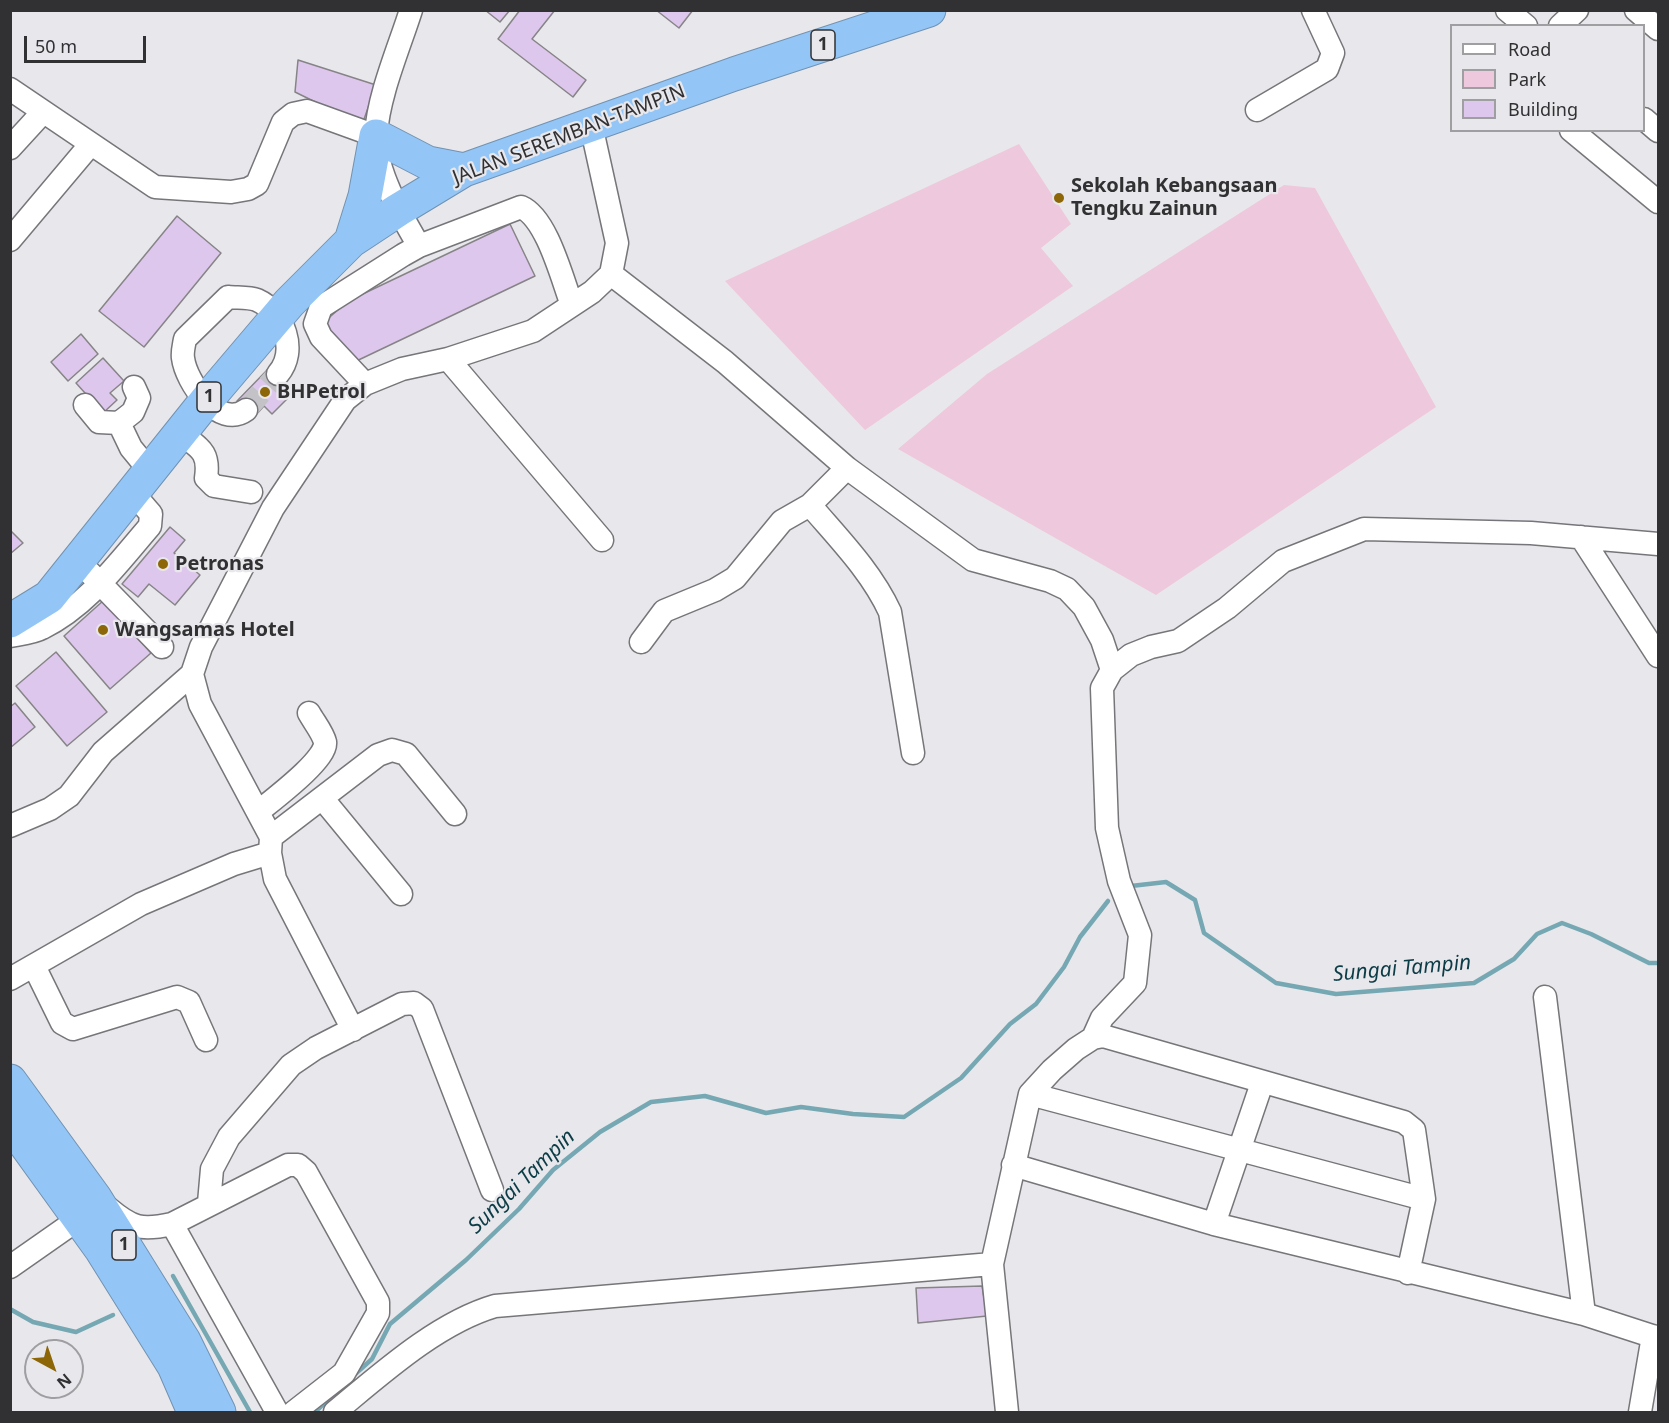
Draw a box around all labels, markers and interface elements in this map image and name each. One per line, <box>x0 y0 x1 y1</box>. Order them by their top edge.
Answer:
scale bar <box>27 24 148 62</box>
legend <box>1450 24 1645 132</box>
road number: 1 <box>811 30 835 60</box>
text: 50 m <box>35 34 77 58</box>
text: Road <box>1508 37 1551 61</box>
text: Park <box>1508 67 1546 91</box>
street label: JALAN SEREMBAN-TAMPIN <box>449 80 689 190</box>
text: Building <box>1508 97 1578 121</box>
place label: Sekolah Kebangsaan Tengku Zainun <box>1071 174 1277 221</box>
marker: Sekolah Kebangsaan Tengku Zainun <box>1052 191 1066 205</box>
place label: BHPetrol <box>277 380 366 404</box>
road number: 1 <box>197 382 221 412</box>
marker: BHPetrol <box>258 385 272 399</box>
place label: Petronas <box>175 552 264 576</box>
marker: Petronas <box>156 557 170 571</box>
place label: Wangsamas Hotel <box>115 618 295 642</box>
marker: Wangsamas Hotel <box>96 623 110 637</box>
water label: Sungai Tampin <box>1332 950 1472 988</box>
water label: Sungai Tampin <box>463 1125 581 1239</box>
road number: 1 <box>112 1230 136 1260</box>
north arrow <box>24 1339 84 1399</box>
text: N <box>52 1369 76 1394</box>

